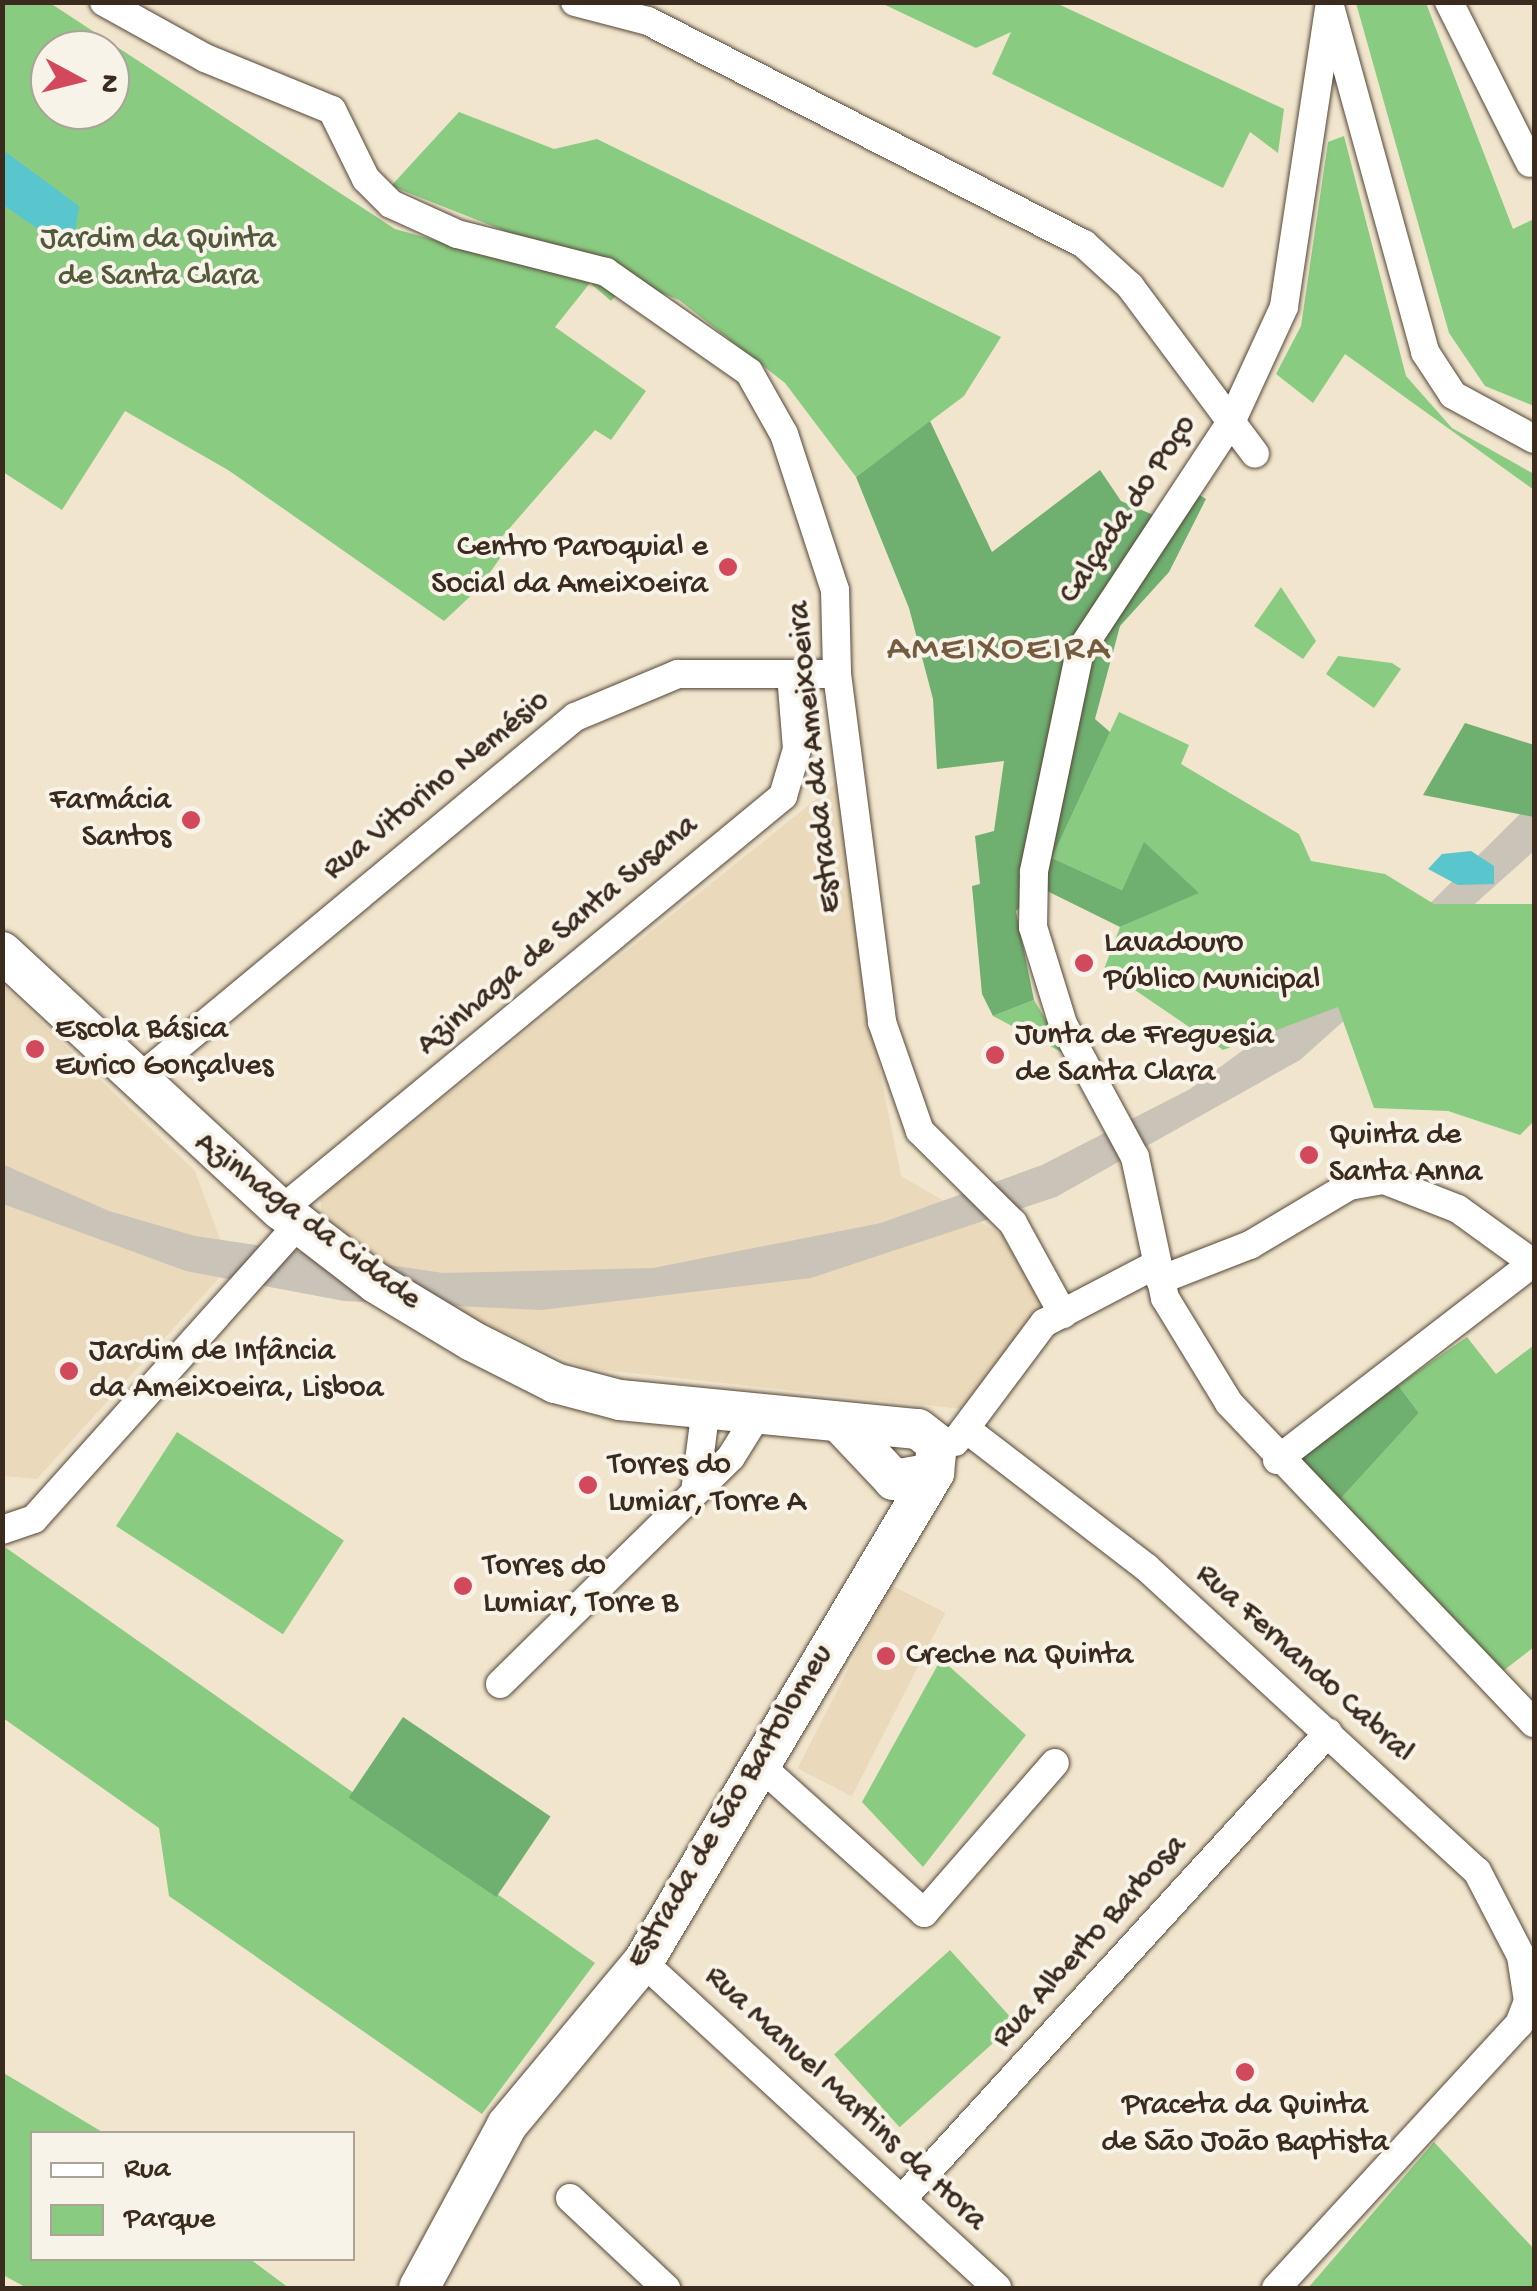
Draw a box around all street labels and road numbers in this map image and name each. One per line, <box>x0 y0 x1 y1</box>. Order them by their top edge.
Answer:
street label: Calçada do Poço <box>1052 408 1206 612</box>
street label: Estrada da Ameixoeira <box>781 599 851 915</box>
street label: Rua Vitorino Nemésio <box>316 683 558 889</box>
street label: Azinhaga de Santa Susana <box>410 807 706 1065</box>
street label: Azinhaga da Cidade <box>186 1124 428 1320</box>
street label: Rua Fernando Cabral <box>1187 1556 1421 1772</box>
street label: Estrada de São Bartolomeu <box>619 1638 843 1976</box>
street label: Rua Alberto Barbosa <box>984 1828 1196 2056</box>
street label: Rua Manuel Martins da Hora <box>696 1958 994 2240</box>

